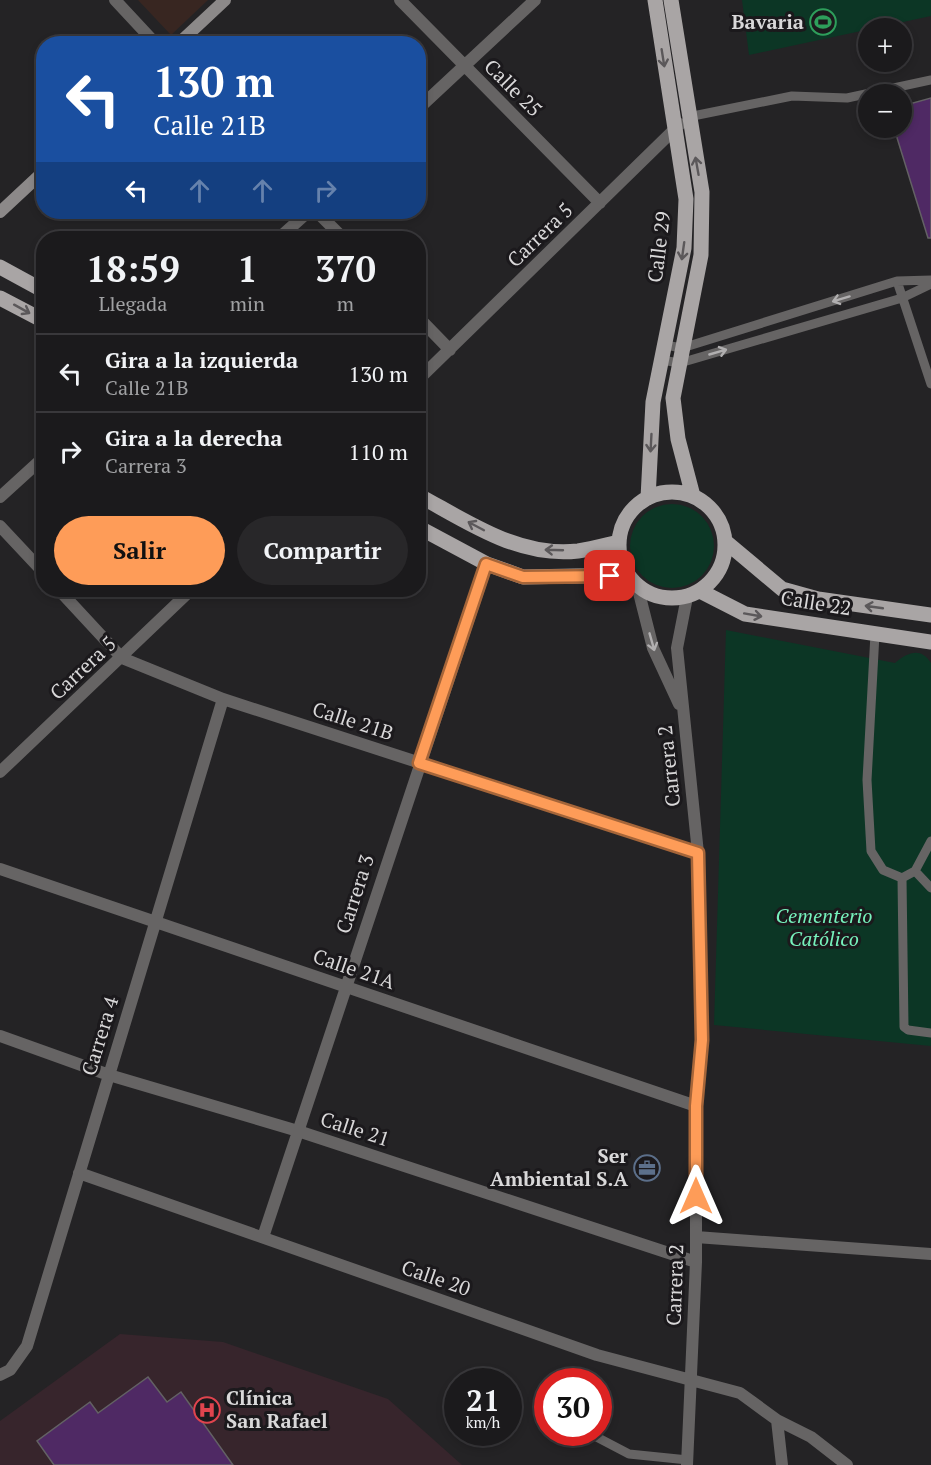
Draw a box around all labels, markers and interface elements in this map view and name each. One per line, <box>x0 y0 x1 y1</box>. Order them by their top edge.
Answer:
sports icon: Bavaria <box>808 7 838 37</box>
place label: Bavaria <box>732 8 804 35</box>
map controls <box>858 18 912 138</box>
button: + <box>858 18 912 72</box>
one-way arrow <box>658 47 669 67</box>
text: 130 m <box>153 53 274 109</box>
street label: Calle 25 <box>479 53 548 122</box>
icon: left <box>54 60 132 138</box>
button: − <box>858 84 912 138</box>
text: Calle 21B <box>153 107 266 143</box>
one-way arrow <box>691 157 702 177</box>
icon: left <box>120 174 153 207</box>
icon: ahead <box>183 174 216 207</box>
icon: ahead <box>246 174 279 207</box>
icon: right <box>309 174 342 207</box>
street label: Carrera 5 <box>501 197 578 273</box>
street label: Calle 29 <box>641 210 676 284</box>
one-way arrow <box>677 241 688 260</box>
text: 18:59 <box>86 245 180 292</box>
text: 1 <box>237 245 258 292</box>
text: 370 <box>315 245 376 292</box>
text: Llegada <box>98 290 167 317</box>
text: min <box>230 290 265 317</box>
text: m <box>337 290 354 317</box>
one-way arrow <box>832 294 851 305</box>
one-way arrow <box>13 304 30 316</box>
text: Gira a la izquierda <box>105 345 298 374</box>
one-way arrow <box>708 346 727 357</box>
icon: left <box>54 357 87 390</box>
text: 130 m <box>348 359 408 388</box>
text: Calle 21B <box>105 374 189 401</box>
text: Gira a la derecha <box>105 423 283 452</box>
one-way arrow <box>645 432 656 452</box>
icon: right <box>54 435 87 468</box>
text: 110 m <box>348 437 408 466</box>
text: Carrera 3 <box>105 452 187 479</box>
button: Salir <box>54 516 225 585</box>
button: Compartir <box>237 516 408 585</box>
one-way arrow <box>468 520 485 532</box>
one-way arrow <box>544 545 564 556</box>
pin <box>584 550 635 601</box>
icon: arrive <box>593 559 626 592</box>
street label: Calle 22 <box>779 584 853 621</box>
one-way arrow <box>865 601 885 612</box>
one-way arrow <box>743 610 762 621</box>
street label: Carrera 5 <box>44 630 122 705</box>
one-way arrow <box>647 632 658 651</box>
street label: Calle 21B <box>309 695 397 746</box>
street label: Carrera 2 <box>651 724 686 808</box>
street label: Carrera 3 <box>329 851 380 937</box>
park label: Cementerio Católico <box>776 902 872 952</box>
street label: Calle 21A <box>310 942 399 995</box>
street label: Carrera 4 <box>75 993 124 1079</box>
street label: Calle 21 <box>317 1105 393 1152</box>
place label: Ser Ambiental S.A <box>490 1142 628 1192</box>
office icon: Ser Ambiental S.A <box>632 1153 662 1183</box>
position arrow <box>664 1164 728 1228</box>
street label: Carrera 2 <box>660 1244 689 1326</box>
street label: Calle 20 <box>398 1253 474 1302</box>
speed limit sign: 30 <box>534 1368 612 1446</box>
text: 21 <box>466 1380 500 1420</box>
place label: Clínica San Rafael <box>226 1384 328 1434</box>
hospital icon: Clínica San Rafael <box>192 1395 222 1425</box>
text: km/h <box>466 1412 500 1432</box>

